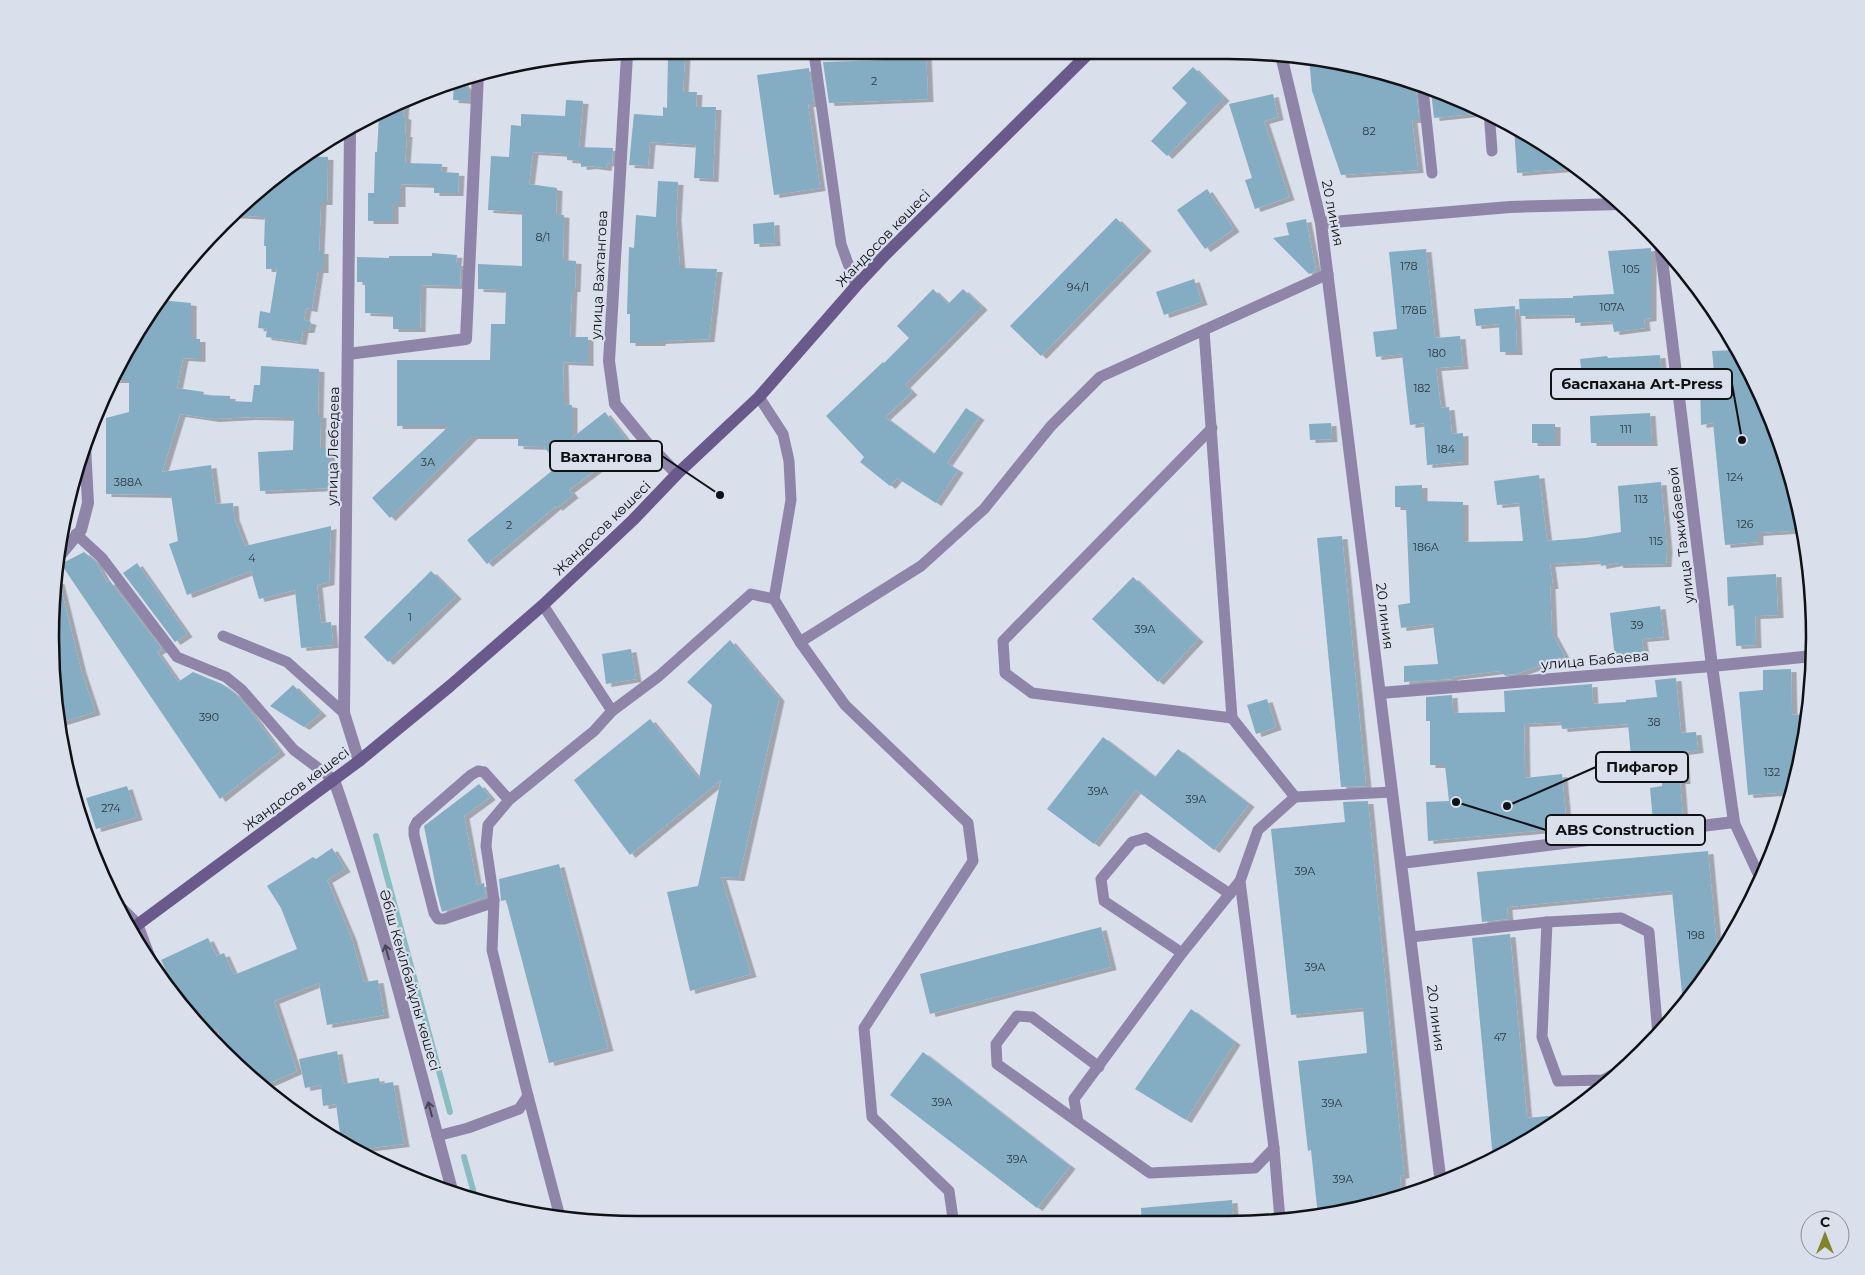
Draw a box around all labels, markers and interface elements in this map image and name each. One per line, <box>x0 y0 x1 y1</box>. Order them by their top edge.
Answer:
house number: 2 <box>871 74 877 88</box>
house number: 82 <box>1362 124 1376 138</box>
street label: 20 линия <box>1318 178 1348 248</box>
street label: Жандосов көшесі <box>832 186 934 290</box>
street label: улица Вахтангова <box>587 210 611 341</box>
house number: 8/1 <box>535 230 551 244</box>
house number: 178 <box>1400 259 1418 273</box>
house number: 105 <box>1622 262 1640 276</box>
house number: 94/1 <box>1067 280 1089 294</box>
house number: 107А <box>1599 300 1625 314</box>
house number: 178Б <box>1401 303 1427 317</box>
house number: 180 <box>1428 346 1446 360</box>
callout: баспахана Art-Press <box>1551 369 1732 399</box>
text: баспахана Art-Press <box>1561 374 1723 393</box>
house number: 182 <box>1413 381 1431 395</box>
street label: улица Лебедева <box>323 386 343 507</box>
house number: 111 <box>1620 422 1632 436</box>
callout: Вахтангова <box>550 441 662 471</box>
house number: 184 <box>1437 442 1456 456</box>
text: Вахтангова <box>560 447 652 466</box>
house number: 3А <box>421 455 436 469</box>
street label: улица Тажибаевой <box>1664 466 1698 605</box>
house number: 124 <box>1726 470 1744 484</box>
house number: 388А <box>114 475 143 489</box>
street label: Жандосов көшесі <box>550 477 654 579</box>
house number: 113 <box>1634 492 1648 506</box>
house number: 126 <box>1737 517 1754 531</box>
house number: 2 <box>506 518 512 532</box>
house number: 115 <box>1649 534 1663 548</box>
house number: 186А <box>1413 540 1440 554</box>
house number: 4 <box>248 551 256 565</box>
street label: 20 линия <box>1372 582 1398 650</box>
house number: 1 <box>408 610 412 624</box>
house number: 39 <box>1631 618 1644 632</box>
house number: 39А <box>1134 622 1156 636</box>
street label: улица Бабаева <box>1539 646 1650 674</box>
house number: 390 <box>199 710 219 724</box>
house number: 38 <box>1647 715 1661 729</box>
street label: Жандосов көшесі <box>239 743 353 835</box>
callout: Пифагор <box>1596 752 1688 782</box>
text: Пифагор <box>1606 757 1678 776</box>
house number: 132 <box>1764 765 1780 779</box>
house number: 39А <box>1087 784 1109 798</box>
house number: 39А <box>1185 792 1207 806</box>
house number: 274 <box>101 801 121 815</box>
callout: ABS Construction <box>1546 815 1705 845</box>
text: ABS Construction <box>1554 820 1695 839</box>
house number: 39А <box>1294 864 1316 878</box>
street label: Әбіш Кекілбайұлы көшесі <box>375 887 445 1073</box>
house number: 198 <box>1687 928 1705 942</box>
one-way arrow <box>382 944 392 960</box>
house number: 39А <box>1304 960 1326 974</box>
street label: 20 линия <box>1423 984 1449 1052</box>
house number: 47 <box>1493 1030 1507 1044</box>
house number: 39А <box>931 1095 953 1109</box>
house number: 39А <box>1321 1096 1343 1110</box>
one-way arrow <box>425 1101 434 1117</box>
house number: 39А <box>1006 1152 1028 1166</box>
house number: 39А <box>1332 1172 1354 1186</box>
north arrow <box>1800 1210 1850 1260</box>
text: С <box>1820 1213 1830 1231</box>

